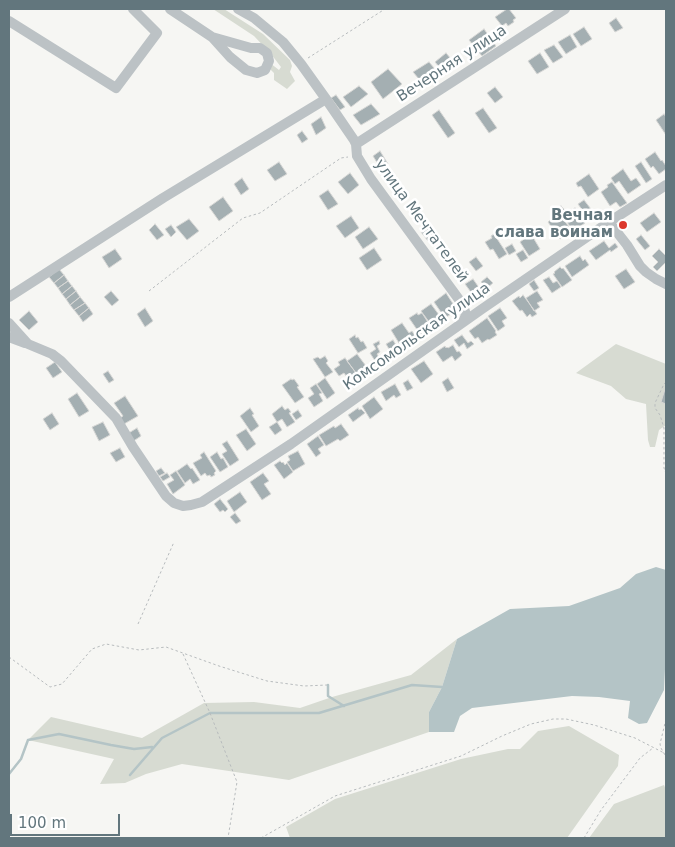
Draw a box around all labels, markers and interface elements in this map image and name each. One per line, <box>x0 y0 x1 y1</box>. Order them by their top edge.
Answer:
street label: Вечерняя улица <box>394 22 510 106</box>
street label: улица Мечтателей <box>370 156 472 286</box>
place label: Вечная слава воинам <box>495 207 613 242</box>
marker: Вечная слава воинам <box>617 219 629 231</box>
street label: Комсомольская улица <box>340 279 494 395</box>
scale bar <box>12 804 122 836</box>
text: 100 m <box>18 814 66 832</box>

